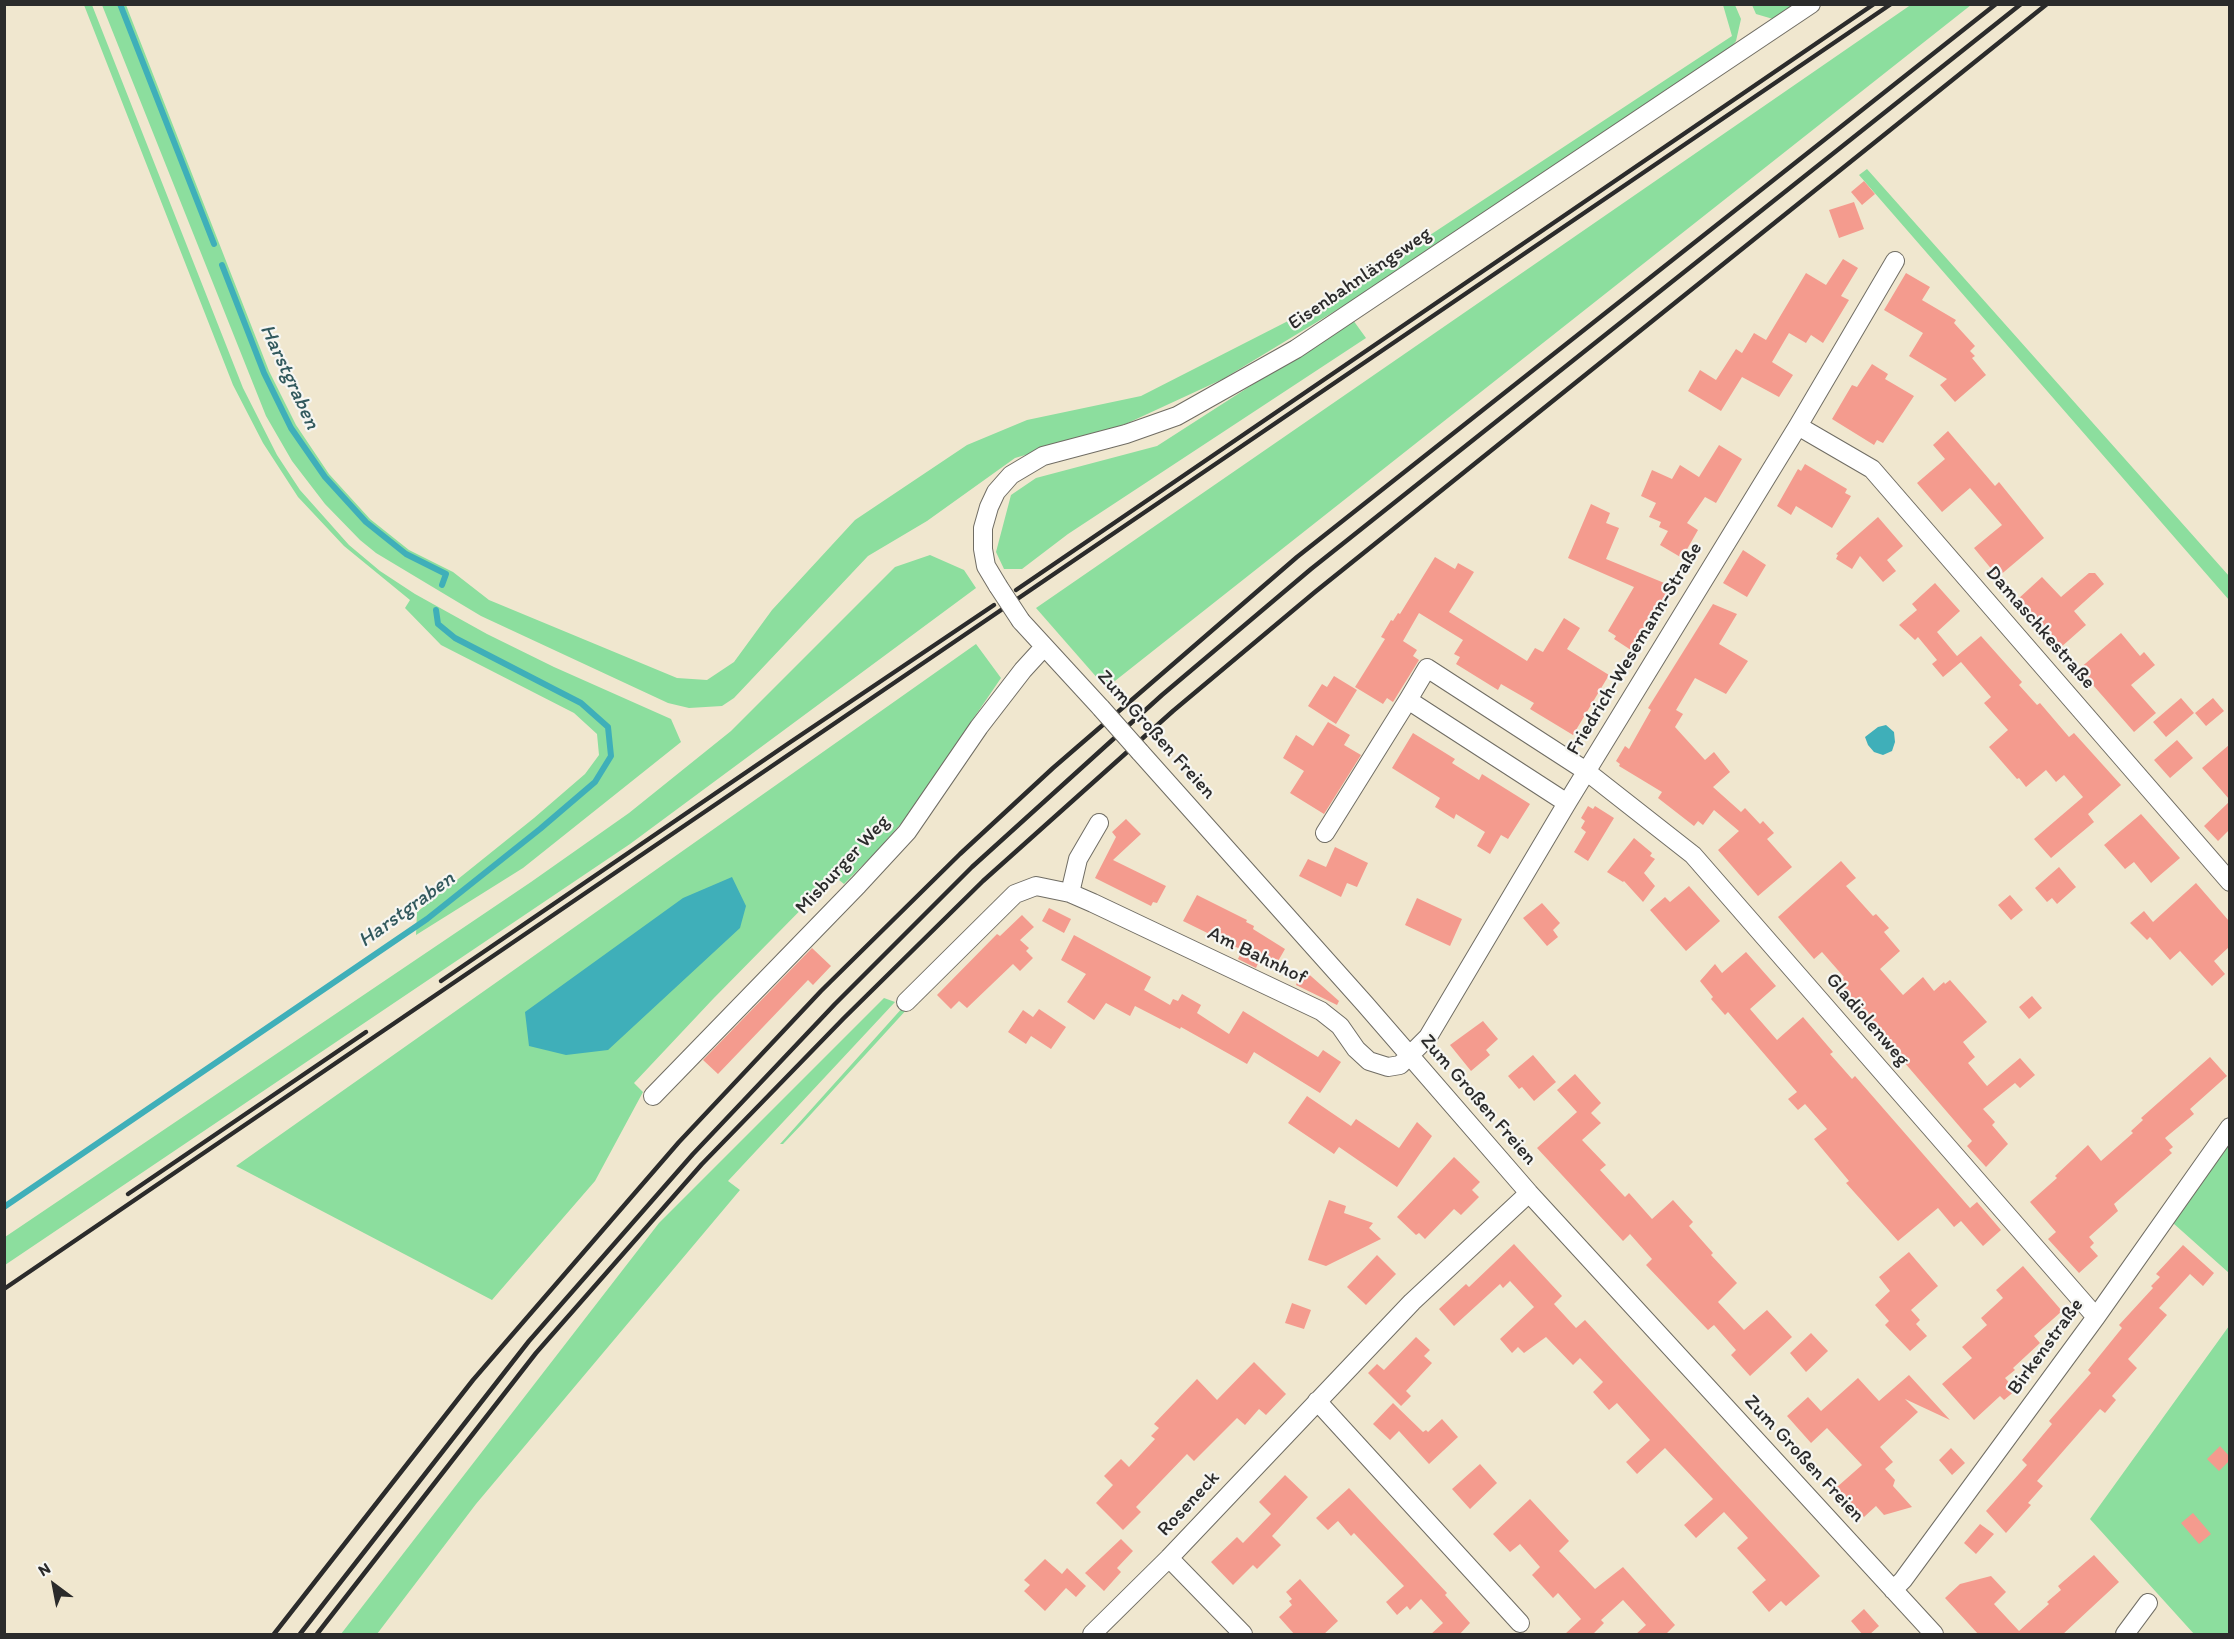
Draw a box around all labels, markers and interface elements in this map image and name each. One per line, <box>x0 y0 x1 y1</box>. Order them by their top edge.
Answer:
street label: Eisenbahnlängsweg <box>1284 222 1436 336</box>
water label: Harstgraben <box>254 320 324 434</box>
street label: Friedrich-Wesemann-Straße <box>1562 538 1708 760</box>
street label: Damaschkestraße <box>1980 561 2100 695</box>
street label: Zum Großen Freien <box>1092 665 1220 805</box>
street label: Misburger Weg <box>791 810 895 920</box>
water label: Harstgraben <box>354 867 460 953</box>
street label: Am Bahnhof <box>1204 922 1310 990</box>
street label: Gladiolenweg <box>1820 968 1914 1072</box>
street label: Zum Großen Freien <box>1415 1030 1541 1170</box>
street label: Birkenstraße <box>2003 1294 2089 1400</box>
street label: Zum Großen Freien <box>1739 1390 1869 1528</box>
street label: Roseneck <box>1153 1466 1225 1542</box>
north arrow <box>24 1555 84 1615</box>
text: N <box>35 1558 54 1580</box>

